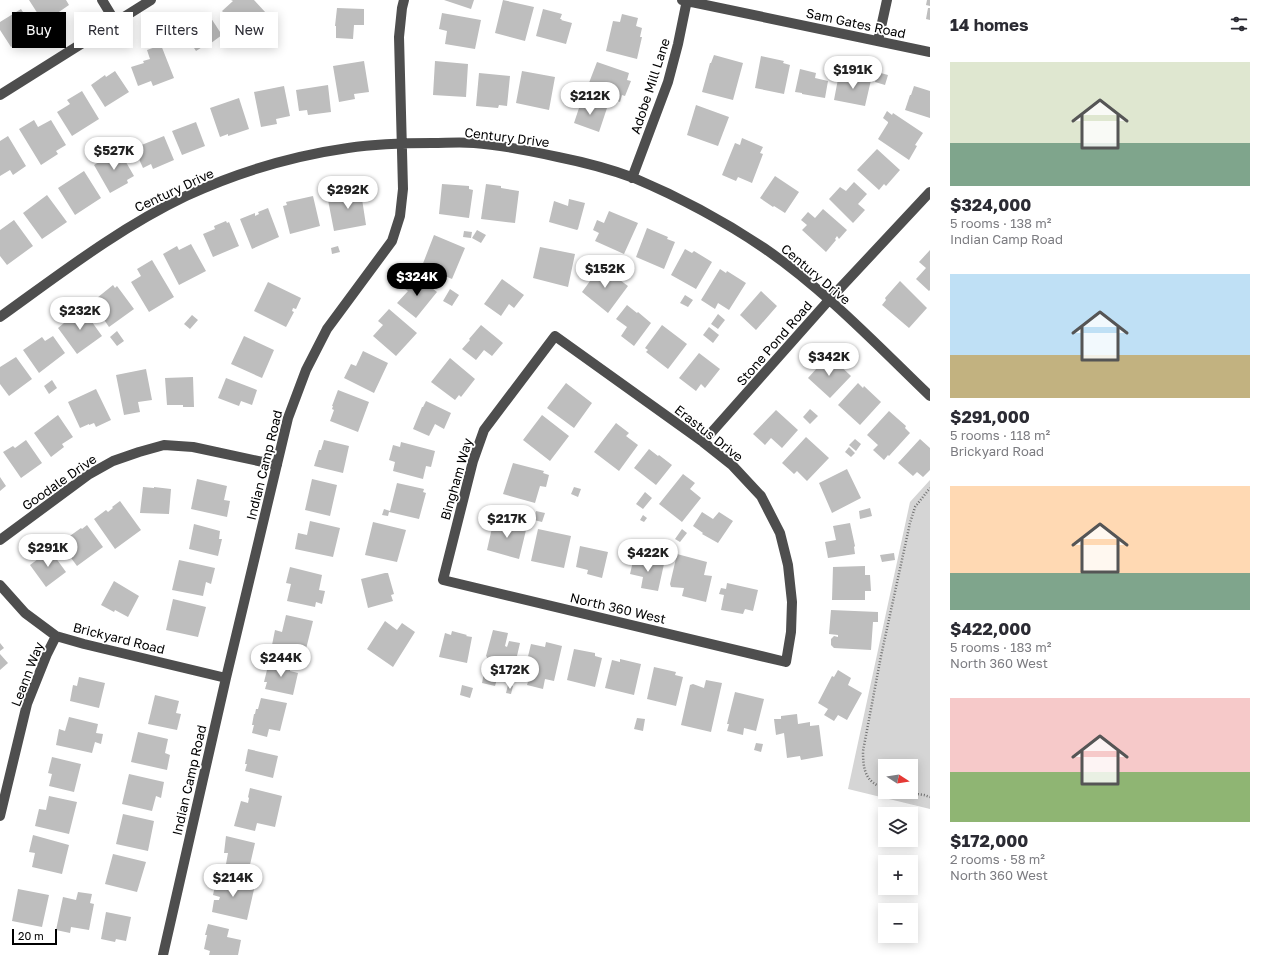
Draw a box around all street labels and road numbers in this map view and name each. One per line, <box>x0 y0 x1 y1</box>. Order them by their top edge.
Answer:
street label: Sam Gates Road <box>805 5 907 41</box>
street label: Adobe Mill Lane <box>627 36 673 136</box>
street label: Century Drive <box>464 124 550 150</box>
street label: Century Drive <box>132 165 216 215</box>
street label: Century Drive <box>778 240 854 308</box>
street label: Stone Pond Road <box>733 297 815 389</box>
street label: Erastus Drive <box>672 401 746 465</box>
street label: Indian Camp Road <box>243 408 285 522</box>
street label: Bingham Way <box>437 435 476 522</box>
street label: Goodale Drive <box>19 450 99 514</box>
street label: North 360 West <box>569 589 667 627</box>
street label: Brickyard Road <box>71 619 167 657</box>
street label: Leann Way <box>7 639 47 708</box>
street label: Indian Camp Road <box>169 723 209 837</box>

